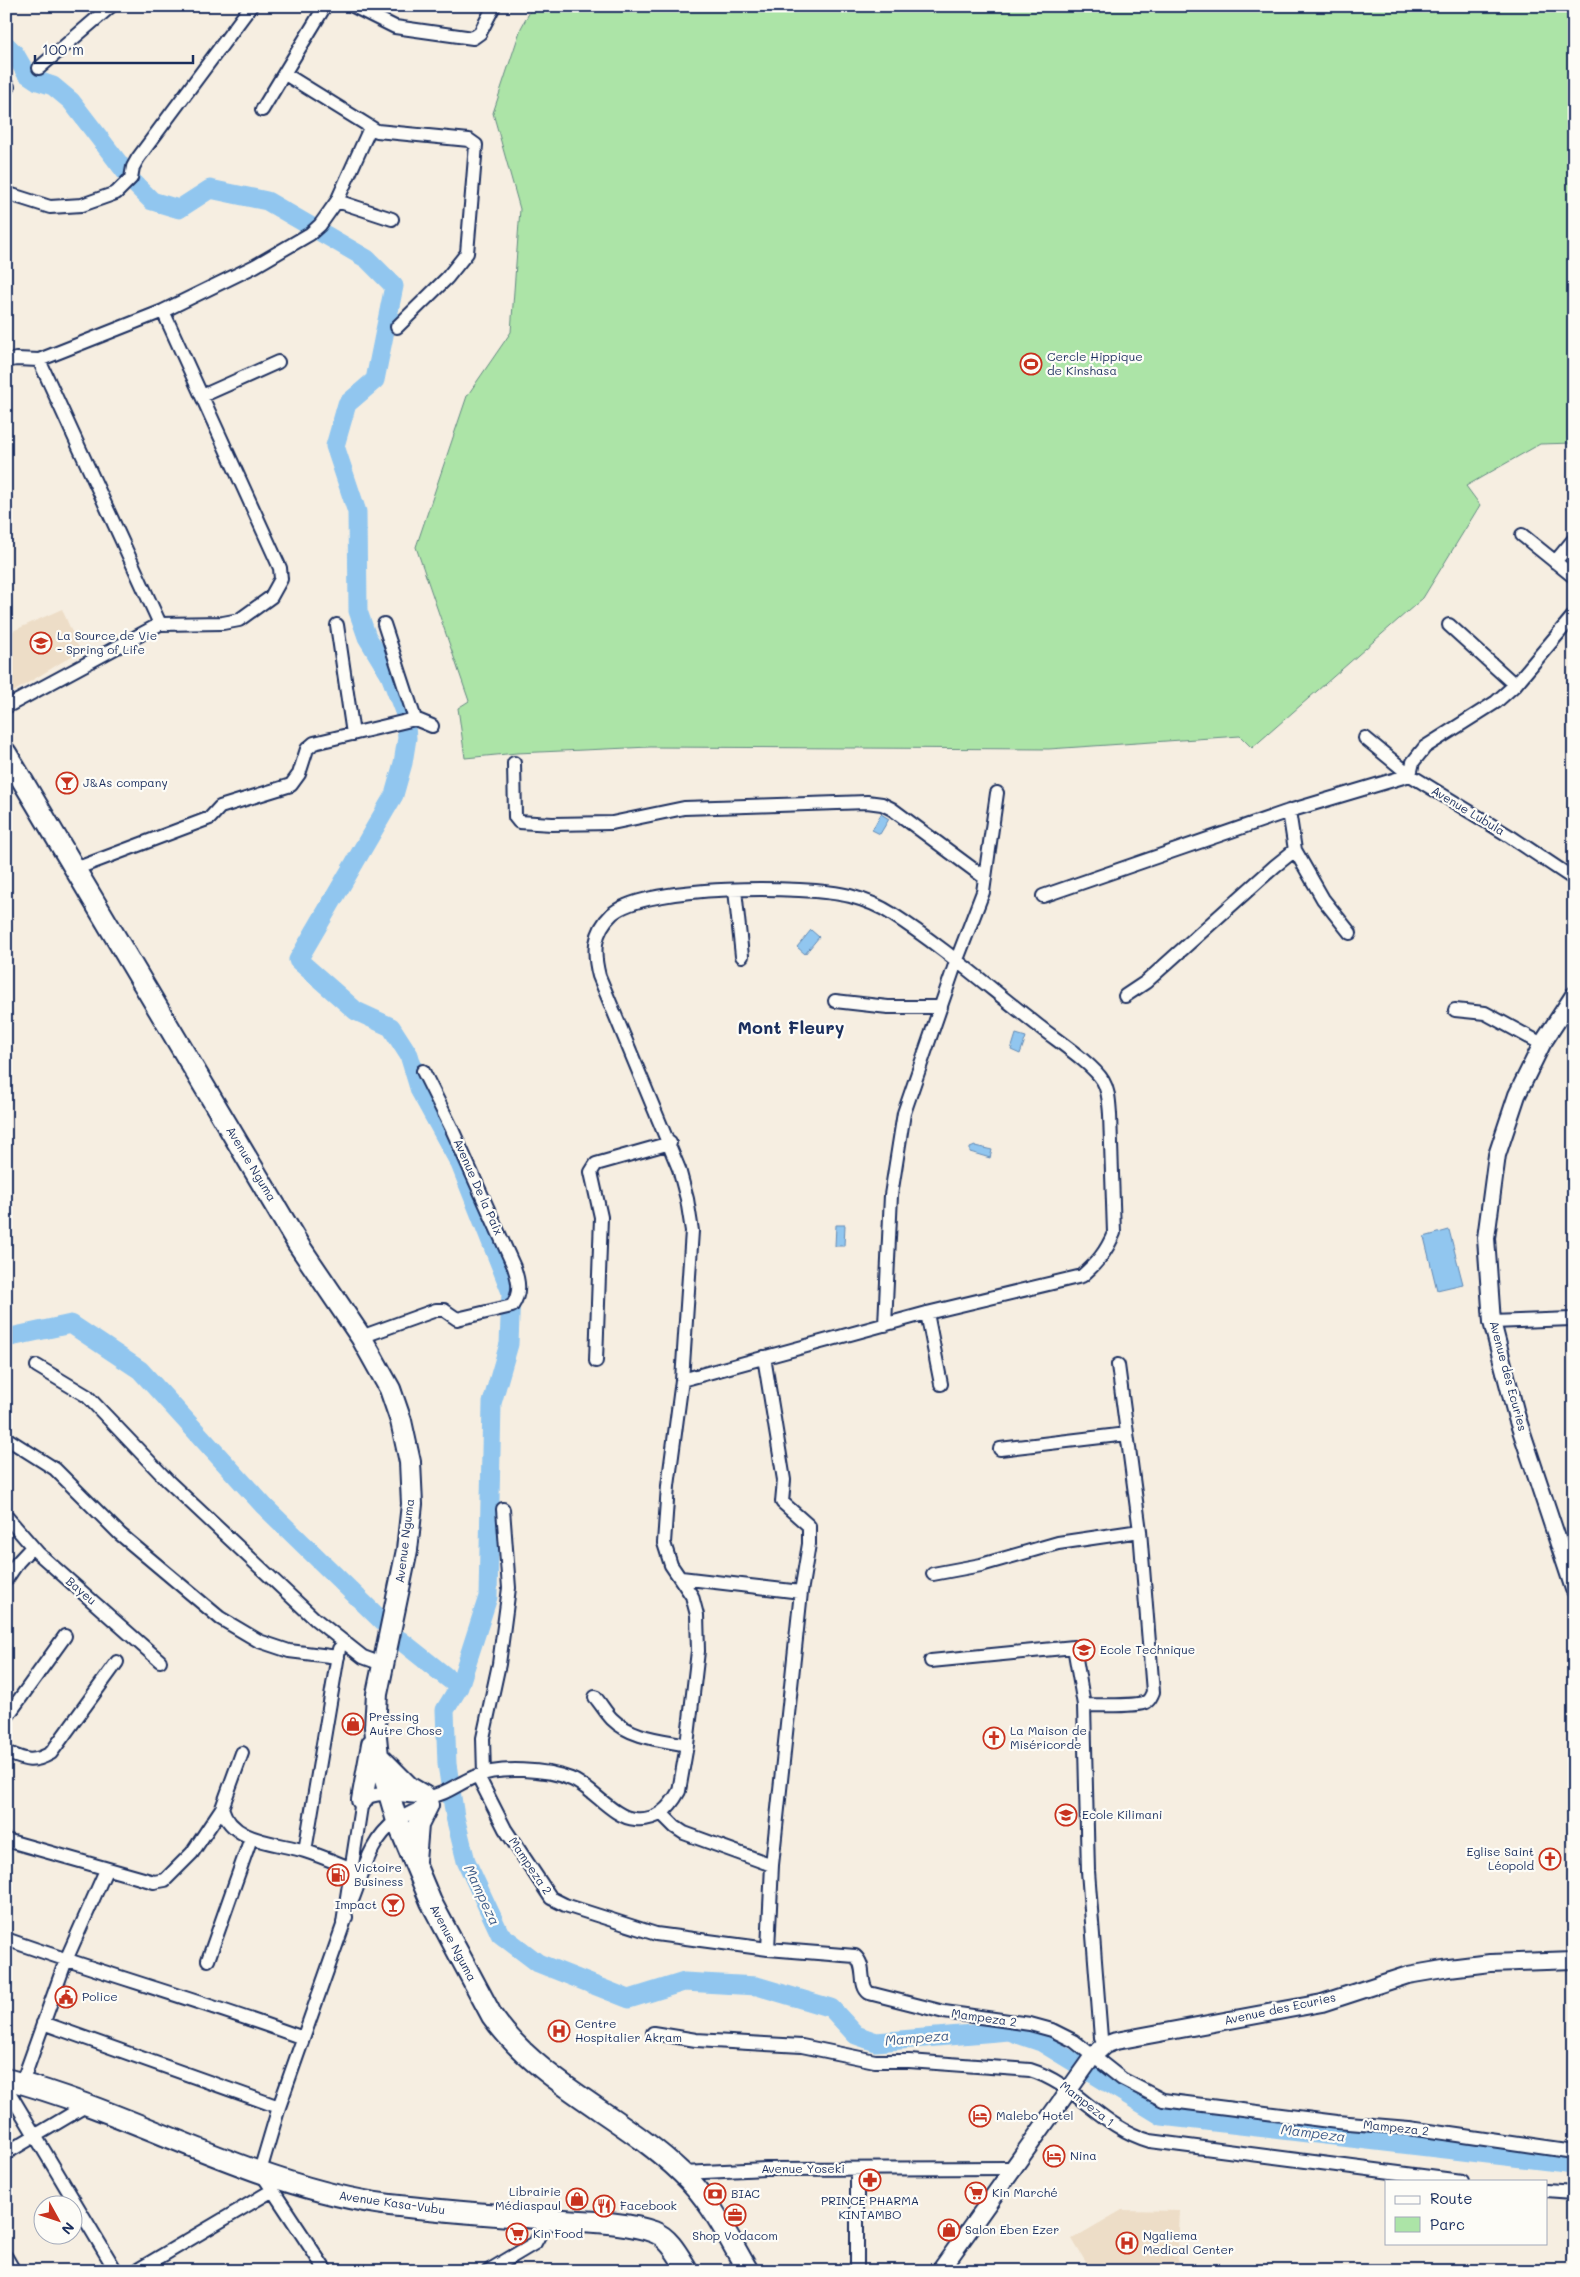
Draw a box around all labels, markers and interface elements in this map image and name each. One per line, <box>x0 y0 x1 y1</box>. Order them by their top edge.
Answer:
scale bar <box>35 32 192 64</box>
text: 100 m <box>42 39 84 59</box>
place label: Cercle Hippique de Kinshasa <box>1047 348 1143 378</box>
sports icon: Cercle Hippique de Kinshasa <box>1019 352 1043 376</box>
place label: La Source de Vie - Spring of Life <box>57 627 157 657</box>
school or university icon: La Source de Vie - Spring of Life <box>29 631 53 655</box>
bar icon: J&As company <box>55 771 79 795</box>
place label: J&As company <box>83 774 168 790</box>
street label: Avenue Lubula <box>1429 782 1508 838</box>
district label: Mont Fleury <box>738 1015 845 1039</box>
street label: Avenue Nguma <box>223 1123 281 1204</box>
street label: Avenue De la Paix <box>450 1136 507 1237</box>
street label: Avenue des Ecuries <box>1487 1319 1531 1433</box>
street label: Avenue Nguma <box>391 1498 417 1584</box>
street label: Bayeu <box>63 1573 100 1608</box>
school or university icon: Ecole Technique <box>1072 1638 1096 1662</box>
place label: Ecole Technique <box>1100 1641 1195 1657</box>
place label: Pressing Autre Chose <box>369 1708 442 1738</box>
shop icon: Pressing Autre Chose <box>341 1712 365 1736</box>
place label: La Maison de Miséricorde <box>1010 1722 1087 1752</box>
church icon: La Maison de Miséricorde <box>982 1726 1006 1750</box>
school or university icon: Ecole Kilimani <box>1054 1803 1078 1827</box>
place label: Ecole Kilimani <box>1082 1806 1162 1822</box>
street label: Mampeza 2 <box>506 1834 556 1897</box>
place label: Eglise Saint Léopold <box>1467 1843 1534 1873</box>
church icon: Eglise Saint Léopold <box>1538 1847 1562 1871</box>
place label: Victoire Business <box>354 1859 403 1889</box>
water label: Mampeza <box>460 1861 505 1928</box>
fuel station icon: Victoire Business <box>326 1863 350 1887</box>
bar icon: Impact <box>381 1893 405 1917</box>
place label: Impact <box>335 1896 377 1912</box>
street label: Avenue Nguma <box>427 1901 481 1984</box>
public building icon: Police <box>54 1985 78 2009</box>
place label: Police <box>82 1988 118 2004</box>
street label: Avenue des Ecuries <box>1223 1988 1337 2028</box>
street label: Mampeza 2 <box>950 2004 1018 2030</box>
place label: Centre Hospitalier Akram <box>575 2015 682 2045</box>
hospital icon: Centre Hospitalier Akram <box>547 2019 571 2043</box>
water label: Mampeza <box>884 2025 950 2050</box>
street label: Mampeza 1 <box>1057 2077 1118 2129</box>
hotel icon: Malebo Hotel <box>968 2104 992 2128</box>
place label: Malebo Hotel <box>996 2107 1073 2123</box>
street label: Mampeza 2 <box>1362 2116 1430 2138</box>
water label: Mampeza <box>1280 2119 1346 2146</box>
hotel icon: Nina <box>1042 2144 1066 2168</box>
place label: Nina <box>1070 2147 1097 2163</box>
street label: Avenue Yoseki <box>761 2160 845 2176</box>
pharmacy icon: PRINCE PHARMA KINTAMBO <box>858 2168 882 2192</box>
legend <box>1385 2180 1548 2244</box>
supermarket icon: Kin Marché <box>964 2181 988 2205</box>
bank icon: BIAC <box>703 2182 727 2206</box>
place label: Librairie Médiaspaul <box>495 2183 561 2213</box>
place label: Kin Marché <box>992 2184 1058 2200</box>
place label: BIAC <box>731 2185 760 2201</box>
street label: Avenue Kasa-Vubu <box>338 2187 446 2217</box>
shop icon: Librairie Médiaspaul <box>565 2187 589 2211</box>
text: Route <box>1430 2188 1473 2208</box>
place label: PRINCE PHARMA KINTAMBO <box>821 2192 919 2222</box>
north arrow <box>32 2194 82 2244</box>
restaurant icon: Facebook <box>592 2194 616 2218</box>
place label: Facebook <box>620 2197 677 2213</box>
office icon: Shop Vodacom <box>723 2203 747 2227</box>
text: Parc <box>1430 2214 1465 2234</box>
text: N <box>58 2218 79 2239</box>
shop icon: Salon Eben Ezer <box>937 2218 961 2242</box>
place label: Salon Eben Ezer <box>965 2221 1059 2237</box>
supermarket icon: Kin Food <box>505 2222 529 2246</box>
place label: Kin Food <box>533 2225 583 2241</box>
place label: Shop Vodacom <box>692 2227 778 2243</box>
place label: Ngaliema Medical Center <box>1143 2227 1234 2257</box>
hospital icon: Ngaliema Medical Center <box>1115 2231 1139 2255</box>

